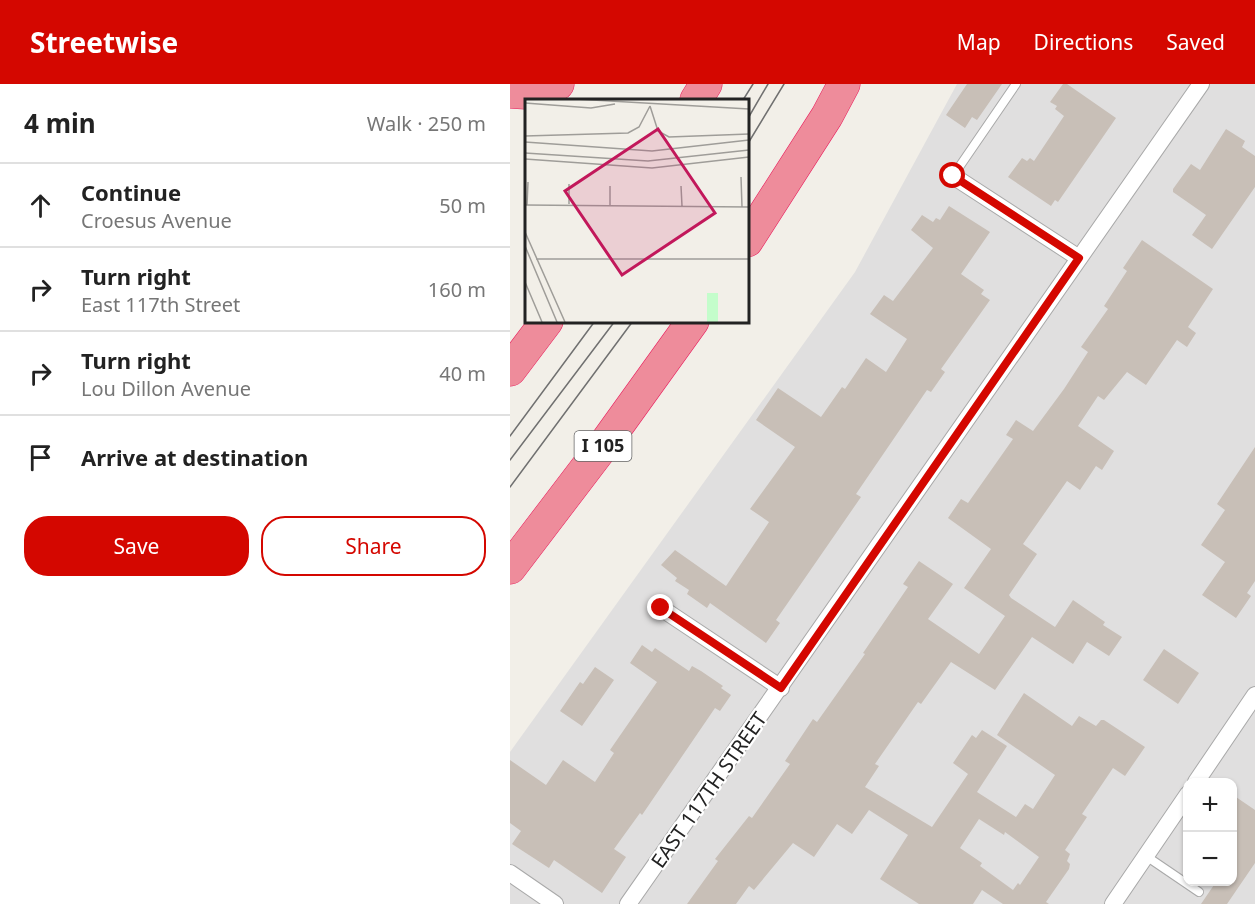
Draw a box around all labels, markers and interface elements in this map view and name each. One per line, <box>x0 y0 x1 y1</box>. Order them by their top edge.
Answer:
text: Streetwise <box>30 23 178 61</box>
text: Map <box>957 28 1001 56</box>
text: Directions <box>1034 28 1133 56</box>
text: Saved <box>1166 28 1225 56</box>
inset map <box>525 99 748 322</box>
text: 4 min <box>24 105 96 141</box>
text: Walk · 250 m <box>367 110 486 137</box>
route start <box>939 162 965 188</box>
text: Continue <box>81 177 181 207</box>
icon: ahead <box>24 189 57 222</box>
text: 50 m <box>439 192 486 219</box>
text: Croesus Avenue <box>81 207 232 234</box>
text: Turn right <box>81 261 191 291</box>
icon: right <box>24 273 57 306</box>
text: 160 m <box>428 276 486 303</box>
text: East 117th Street <box>81 291 240 318</box>
text: Turn right <box>81 345 191 375</box>
icon: right <box>24 357 57 390</box>
text: 40 m <box>439 360 486 387</box>
text: Lou Dillon Avenue <box>81 375 251 402</box>
road number: I 105 <box>574 431 632 461</box>
icon: arrive <box>24 441 57 474</box>
text: Arrive at destination <box>81 442 308 472</box>
button: Save <box>24 516 249 576</box>
button: Share <box>261 516 486 576</box>
route end <box>647 594 673 620</box>
street label: EAST 117TH STREET <box>645 706 773 873</box>
map controls <box>1183 778 1237 886</box>
button: + <box>1183 778 1237 832</box>
button: − <box>1183 832 1237 886</box>

